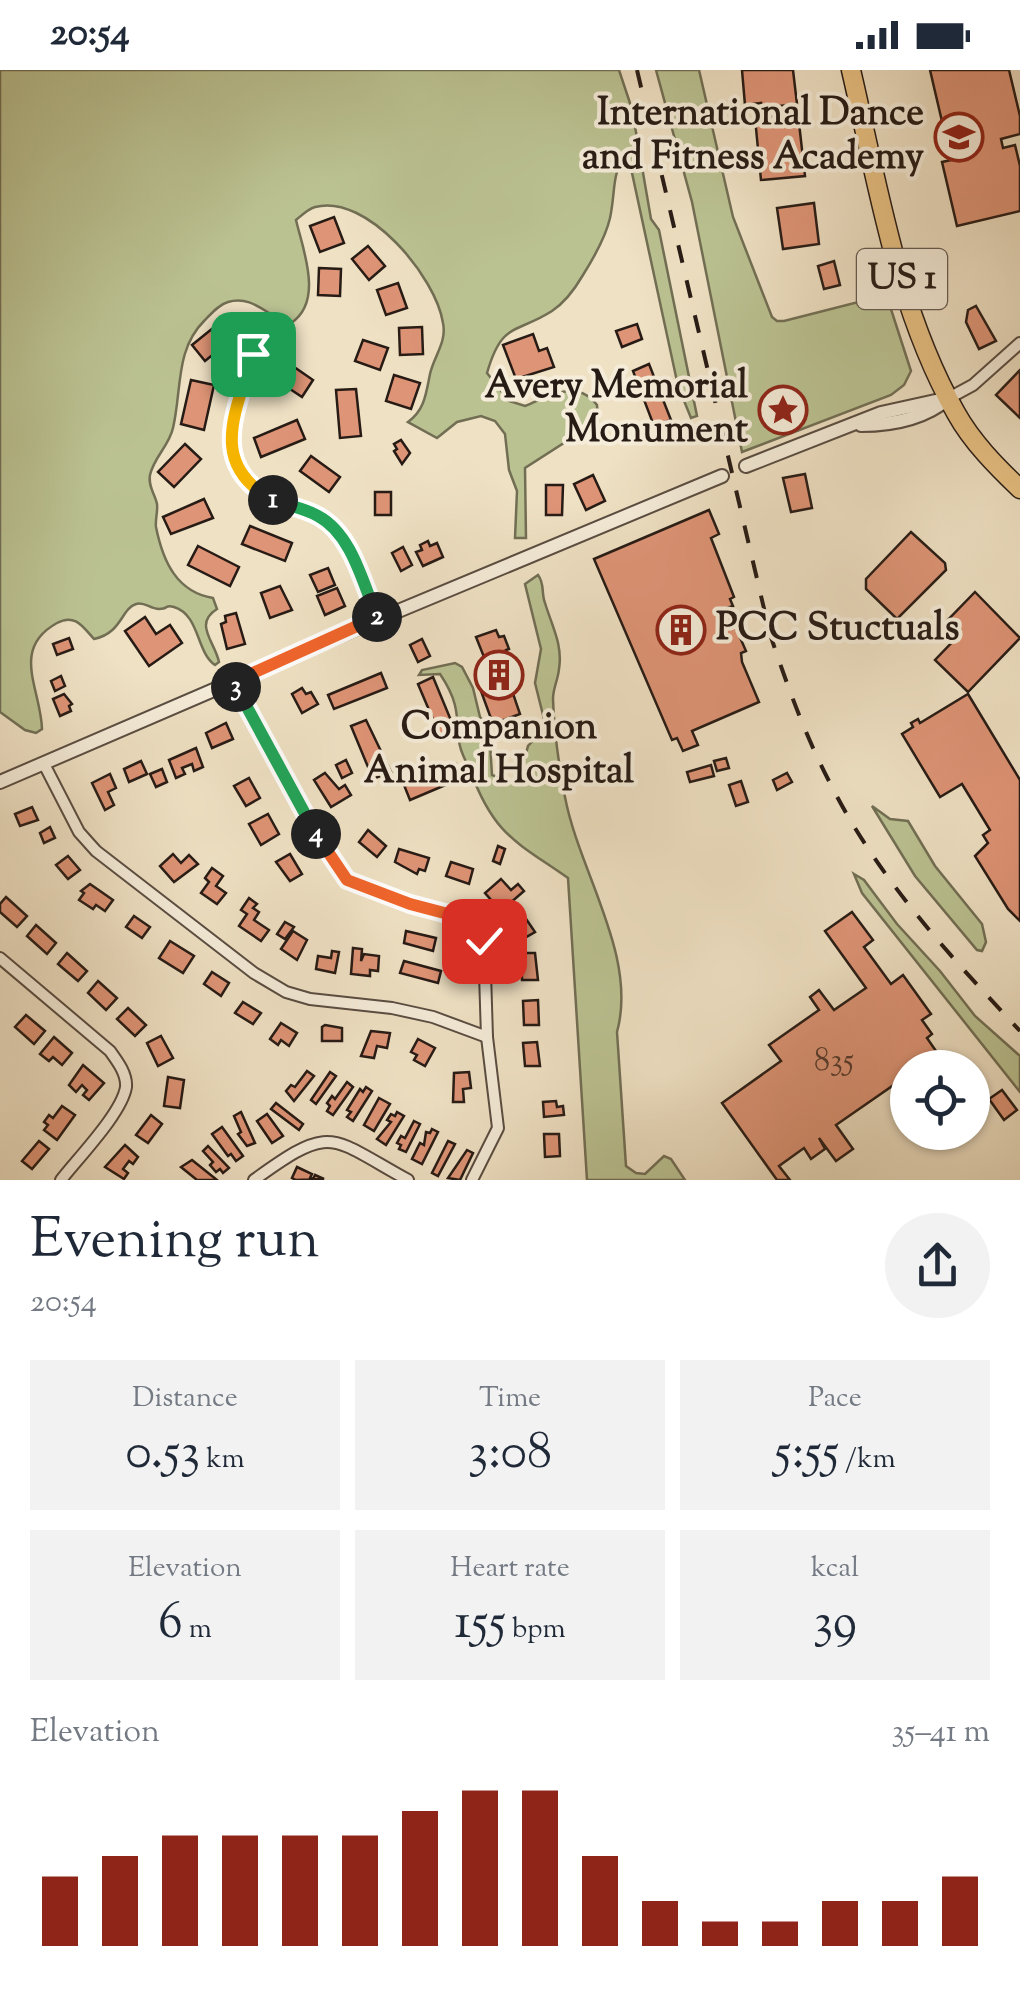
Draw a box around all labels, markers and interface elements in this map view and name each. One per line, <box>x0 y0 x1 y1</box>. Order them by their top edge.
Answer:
text: 20:54 <box>50 8 130 62</box>
place label: International Dance and Fitness Academy <box>582 88 924 186</box>
school or university icon: International Dance and Fitness Academy <box>933 111 985 163</box>
road number: US 1 <box>857 249 947 309</box>
pin <box>211 312 296 397</box>
icon: arrive <box>226 327 281 382</box>
place label: Avery Memorial Monument <box>484 361 748 459</box>
place icon: Avery Memorial Monument <box>757 384 809 436</box>
pin: 1 <box>248 475 298 525</box>
text: 1 <box>268 480 278 520</box>
pin: 2 <box>352 592 402 642</box>
text: 2 <box>370 597 384 637</box>
place label: PCC Stuctuals <box>716 603 959 657</box>
building icon: PCC Stuctuals <box>655 604 707 656</box>
building icon: Companion Animal Hospital <box>473 649 525 701</box>
pin: 3 <box>211 662 261 712</box>
text: 3 <box>230 667 242 707</box>
place label: Companion Animal Hospital <box>364 702 635 800</box>
pin: 4 <box>291 809 341 859</box>
text: 4 <box>309 814 323 854</box>
pin <box>442 899 527 984</box>
icon: check <box>457 914 512 969</box>
house number: 835 <box>814 1039 854 1085</box>
map controls <box>890 1050 990 1150</box>
button: locate <box>890 1050 990 1150</box>
text: Evening run <box>30 1203 319 1282</box>
button: share <box>885 1213 990 1318</box>
text: 20:54 <box>30 1280 97 1326</box>
text: Distance <box>132 1379 238 1419</box>
text: Time <box>479 1379 541 1419</box>
text: Pace <box>808 1379 862 1419</box>
text: 0.53 <box>125 1419 200 1491</box>
text: 3:08 <box>468 1419 552 1491</box>
text: 5:55 <box>774 1419 839 1491</box>
text: km <box>200 1440 245 1480</box>
text: /km <box>839 1440 896 1480</box>
text: Elevation <box>128 1549 242 1589</box>
text: Heart rate <box>450 1549 570 1589</box>
text: kcal <box>811 1549 859 1589</box>
text: 6 <box>158 1589 183 1661</box>
text: 155 <box>454 1589 506 1661</box>
text: 39 <box>813 1589 857 1661</box>
text: m <box>183 1610 212 1650</box>
text: bpm <box>506 1610 566 1650</box>
text: Elevation <box>30 1710 160 1756</box>
text: 35–41 m <box>891 1710 990 1756</box>

